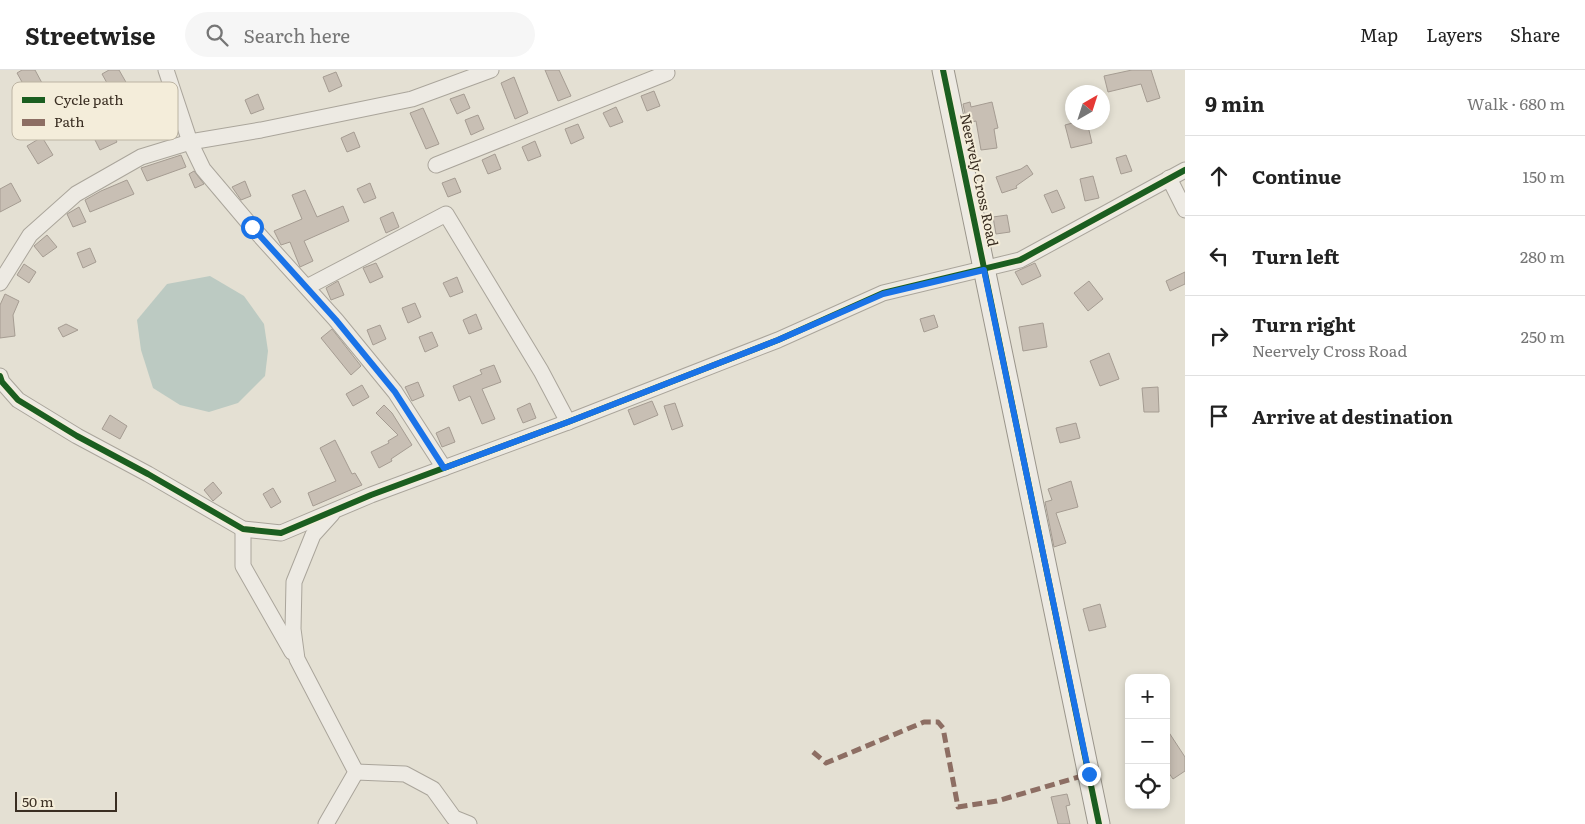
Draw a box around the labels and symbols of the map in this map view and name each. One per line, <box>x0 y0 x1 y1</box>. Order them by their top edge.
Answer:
legend <box>12 82 178 140</box>
north arrow <box>1065 85 1110 130</box>
text: Cycle path <box>54 89 123 109</box>
text: Path <box>54 111 84 131</box>
street label: Neervely Cross Road <box>956 111 1004 249</box>
route start <box>241 216 264 239</box>
route end <box>1078 763 1101 786</box>
scale bar <box>15 789 118 812</box>

